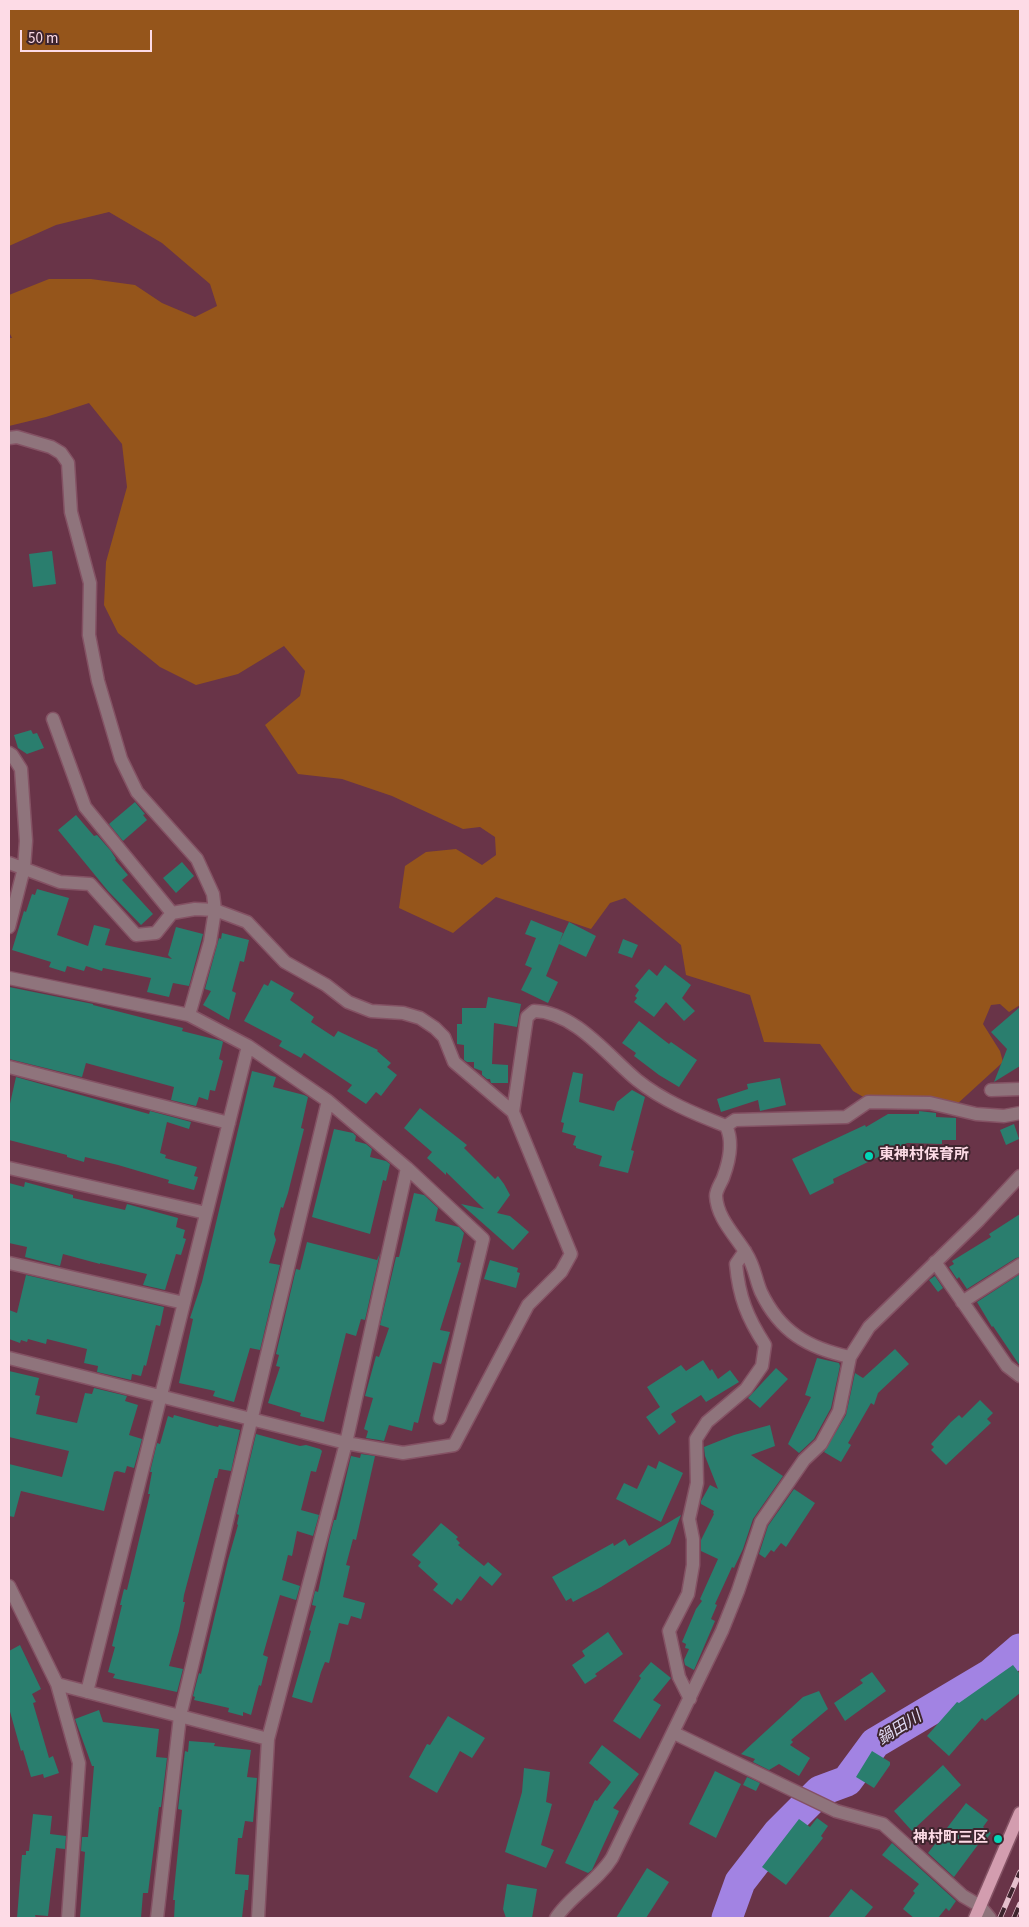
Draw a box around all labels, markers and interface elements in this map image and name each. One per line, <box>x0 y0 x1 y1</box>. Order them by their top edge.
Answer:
scale bar <box>22 20 155 52</box>
text: 50 m <box>28 28 58 49</box>
place label: 東神村保育所 <box>879 1147 969 1165</box>
marker: 東神村保育所 <box>863 1150 875 1162</box>
water label: 鍋田川 <box>875 1708 925 1750</box>
place label: 神村町三区 <box>913 1830 988 1848</box>
marker: 神村町三区 <box>992 1833 1004 1845</box>

